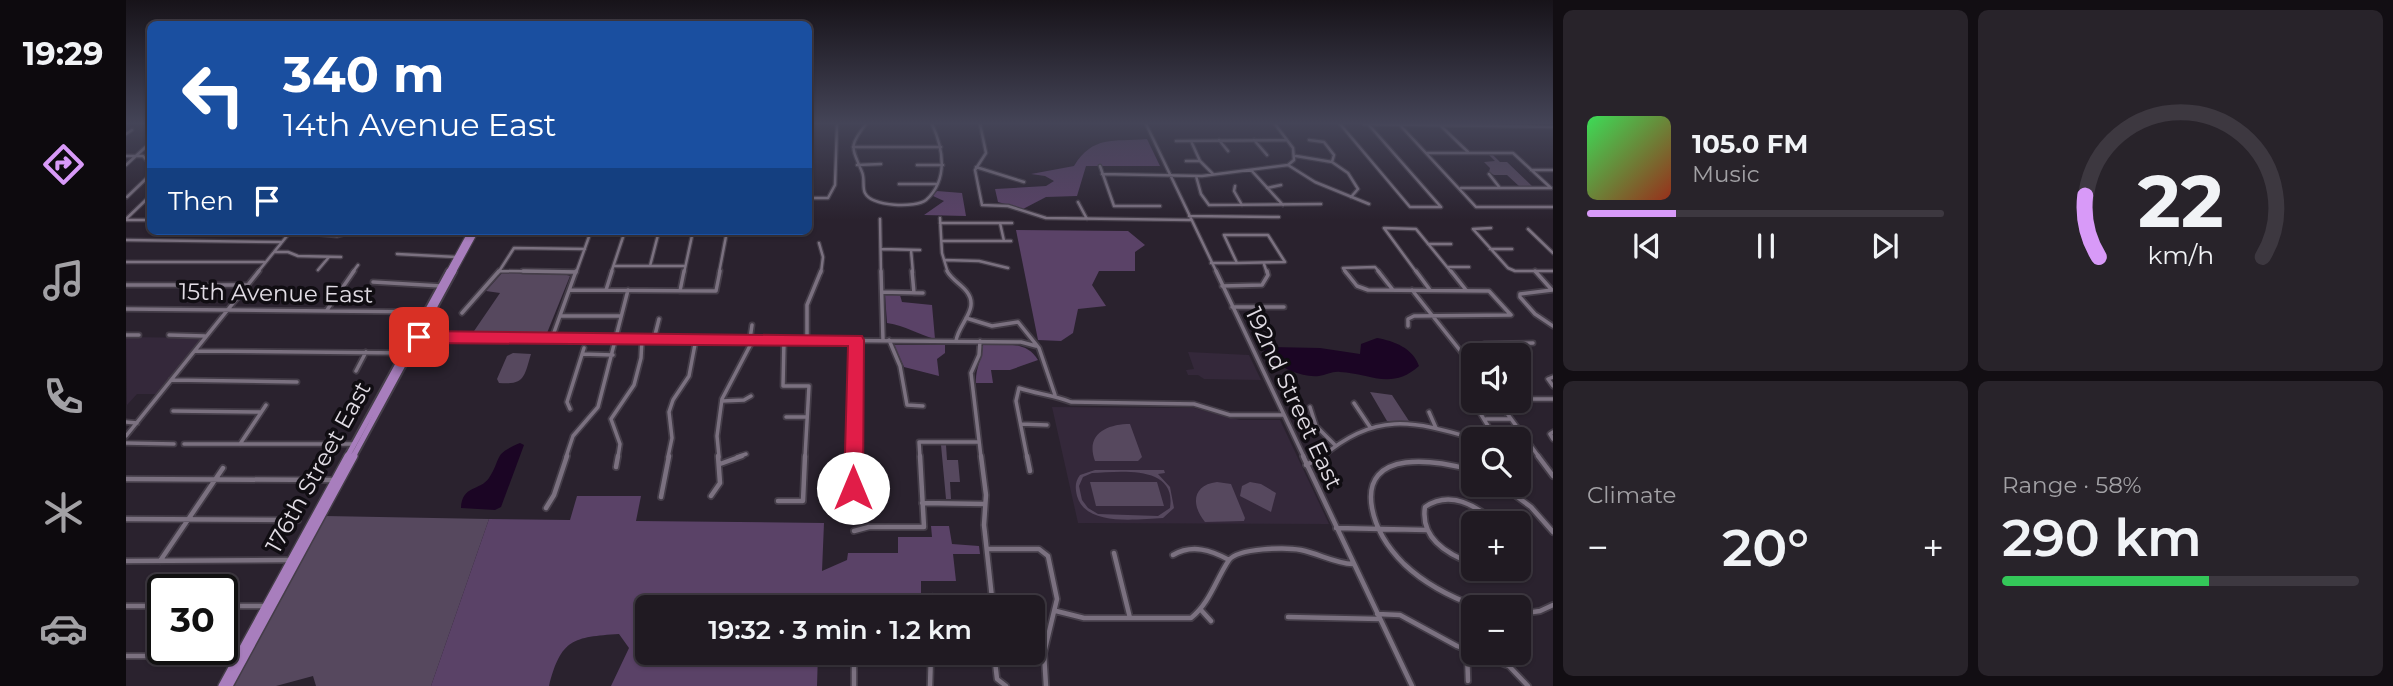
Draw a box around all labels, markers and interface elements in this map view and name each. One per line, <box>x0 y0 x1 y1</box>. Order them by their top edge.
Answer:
text: 19:29 <box>23 34 103 73</box>
text: 340 m <box>283 45 444 104</box>
icon: left <box>168 49 259 140</box>
text: 14th Avenue East <box>283 105 557 144</box>
text: 105.0 FM <box>1692 128 1808 160</box>
icon: directions <box>39 140 88 189</box>
text: 22 <box>2138 157 2223 245</box>
text: Music <box>1692 160 1760 188</box>
icon: arrive <box>248 182 286 220</box>
text: Then <box>168 185 234 217</box>
icon: previous <box>1628 227 1666 265</box>
icon: pause <box>1747 227 1785 265</box>
icon: next <box>1866 227 1904 265</box>
text: km/h <box>2147 240 2214 270</box>
icon: music <box>39 256 88 305</box>
street label: 15th Avenue East <box>179 277 373 309</box>
street label: 192nd Street East <box>1240 303 1348 493</box>
pin <box>389 307 449 367</box>
icon: arrive <box>400 318 438 356</box>
map controls <box>1461 343 1531 665</box>
button: sound <box>1461 343 1531 413</box>
icon: phone <box>39 372 88 421</box>
street label: 176th Street East <box>259 377 377 557</box>
button: search <box>1461 427 1531 497</box>
position arrow <box>816 451 890 525</box>
text: Range · 58% <box>2002 471 2142 499</box>
text: Climate <box>1587 481 1676 509</box>
icon: climate <box>39 488 88 537</box>
text: 290 km <box>2002 506 2202 569</box>
button: + <box>1461 511 1531 581</box>
text: 20° <box>1722 516 1809 579</box>
text: − <box>1587 524 1609 571</box>
text: + <box>1922 524 1944 571</box>
speed limit sign: 30 <box>147 574 238 665</box>
button: − <box>1461 595 1531 665</box>
icon: car <box>39 604 88 653</box>
text: 19:32 · 3 min · 1.2 km <box>708 614 972 646</box>

